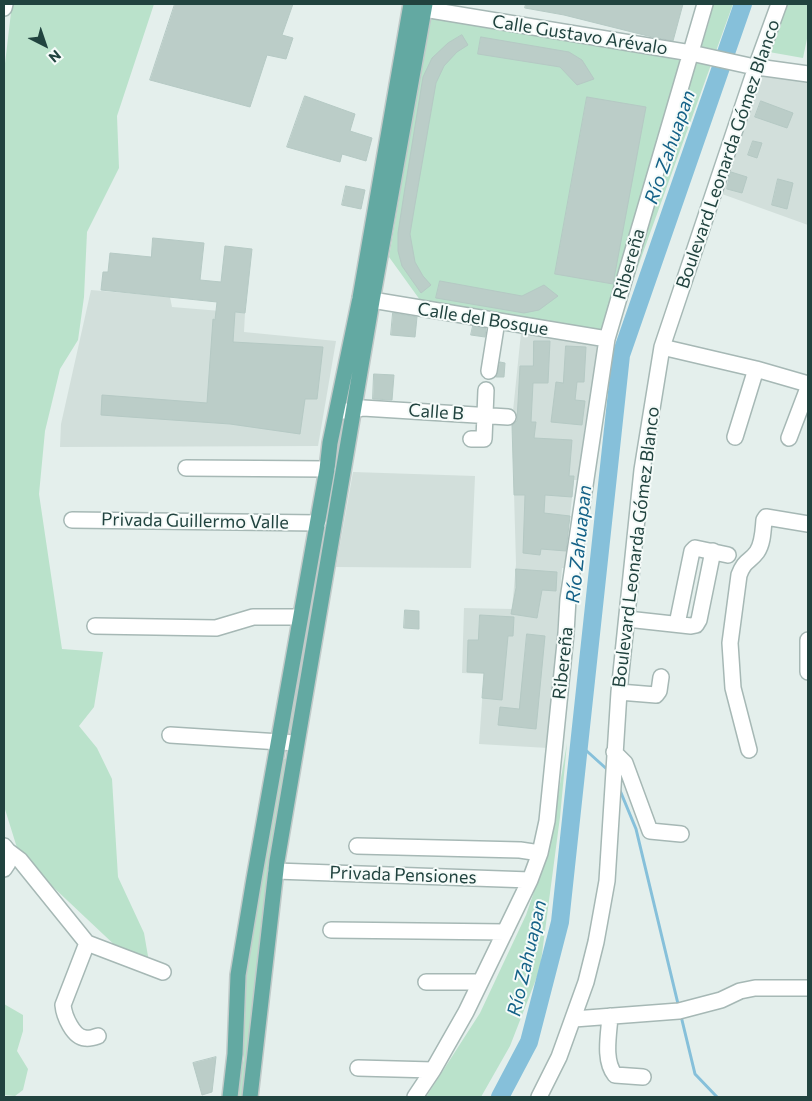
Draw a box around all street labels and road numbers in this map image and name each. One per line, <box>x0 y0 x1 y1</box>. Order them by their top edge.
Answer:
street label: Calle Gustavo Arévalo <box>491 10 669 60</box>
street label: Boulevard Leonarda Gómez Blanco <box>672 17 784 291</box>
street label: Ribereña <box>609 226 649 302</box>
street label: Calle del Bosque <box>416 298 550 340</box>
street label: Calle B <box>408 399 464 425</box>
street label: Boulevard Leonarda Gómez Blanco <box>608 405 664 689</box>
street label: Privada Guillermo Valle <box>101 509 289 533</box>
street label: Ribereña <box>548 626 578 700</box>
street label: Privada Pensiones <box>329 862 477 888</box>

